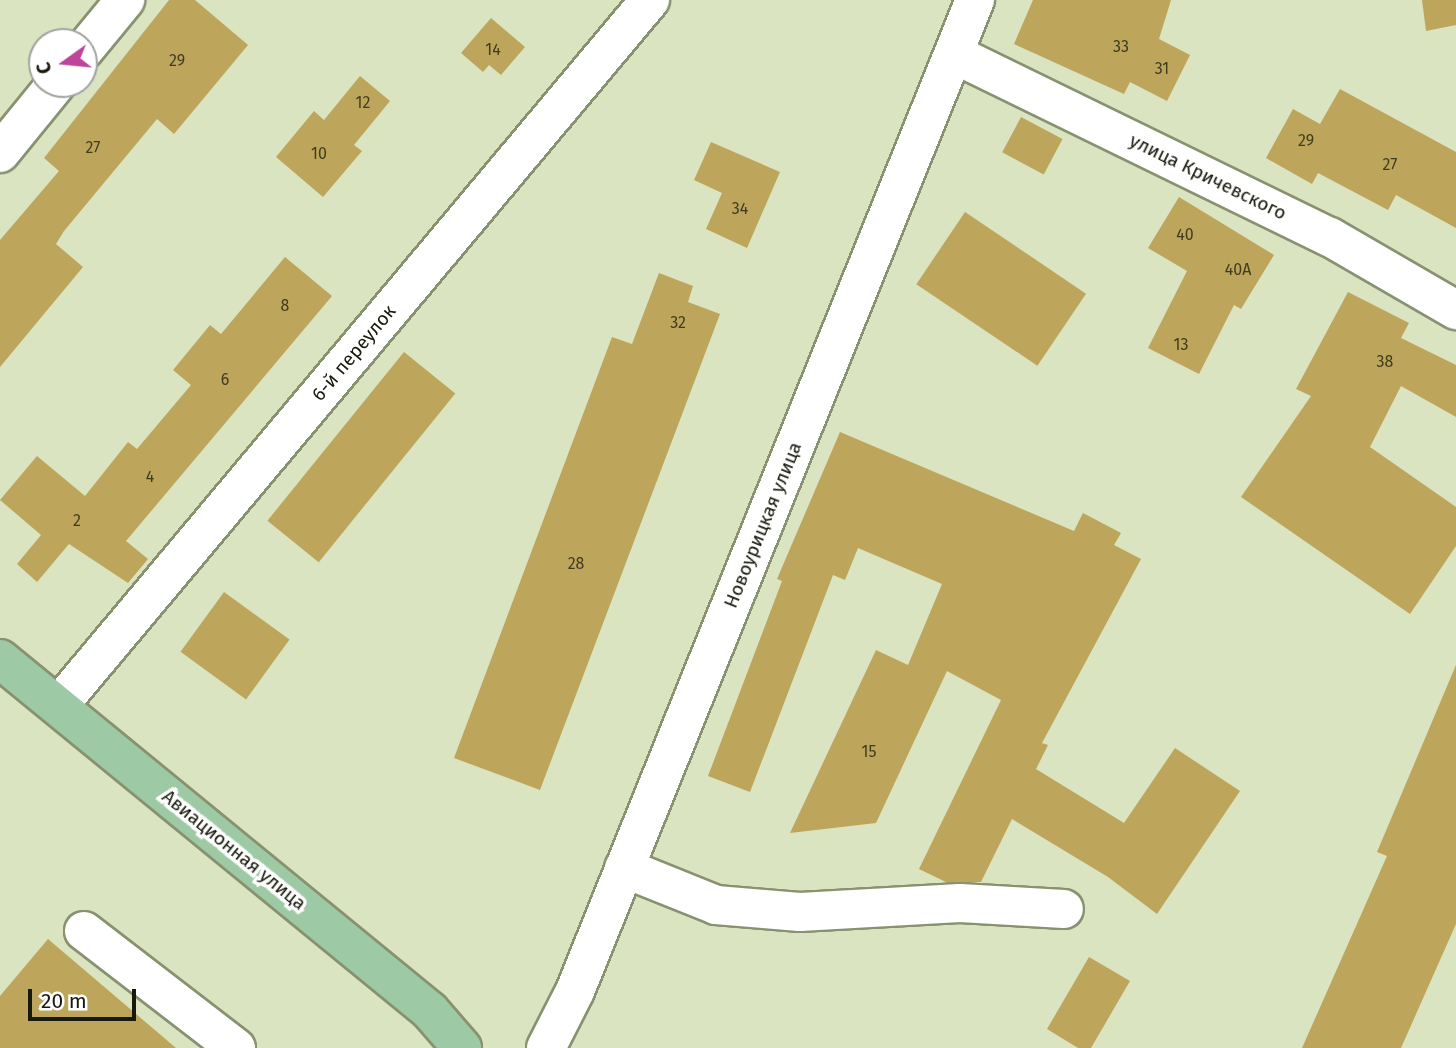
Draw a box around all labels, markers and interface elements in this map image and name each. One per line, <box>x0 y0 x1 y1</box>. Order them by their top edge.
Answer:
north arrow <box>28 28 98 98</box>
house number: 33 <box>1113 37 1129 57</box>
house number: 14 <box>485 40 501 60</box>
house number: 29 <box>169 51 185 71</box>
house number: 31 <box>1155 59 1169 79</box>
text: С <box>32 60 57 76</box>
house number: 12 <box>356 93 370 113</box>
street label: улица Кричевского <box>1126 129 1290 225</box>
house number: 29 <box>1298 131 1314 151</box>
house number: 27 <box>86 138 100 158</box>
house number: 10 <box>311 144 327 164</box>
house number: 27 <box>1383 155 1397 175</box>
house number: 34 <box>732 199 748 219</box>
house number: 40 <box>1176 225 1194 245</box>
house number: 40А <box>1225 260 1251 280</box>
house number: 8 <box>281 296 289 316</box>
street label: 6-й переулок <box>307 300 401 406</box>
house number: 32 <box>670 313 686 333</box>
house number: 13 <box>1174 335 1188 355</box>
house number: 38 <box>1377 352 1393 372</box>
house number: 6 <box>221 370 229 390</box>
street label: Новоурицкая улица <box>719 439 807 611</box>
house number: 4 <box>146 467 154 487</box>
house number: 2 <box>73 511 81 531</box>
house number: 28 <box>568 554 584 574</box>
house number: 15 <box>862 742 876 762</box>
street label: Авиационная улица <box>158 785 310 915</box>
scale bar <box>32 974 140 1018</box>
text: 20 m <box>41 988 87 1014</box>

